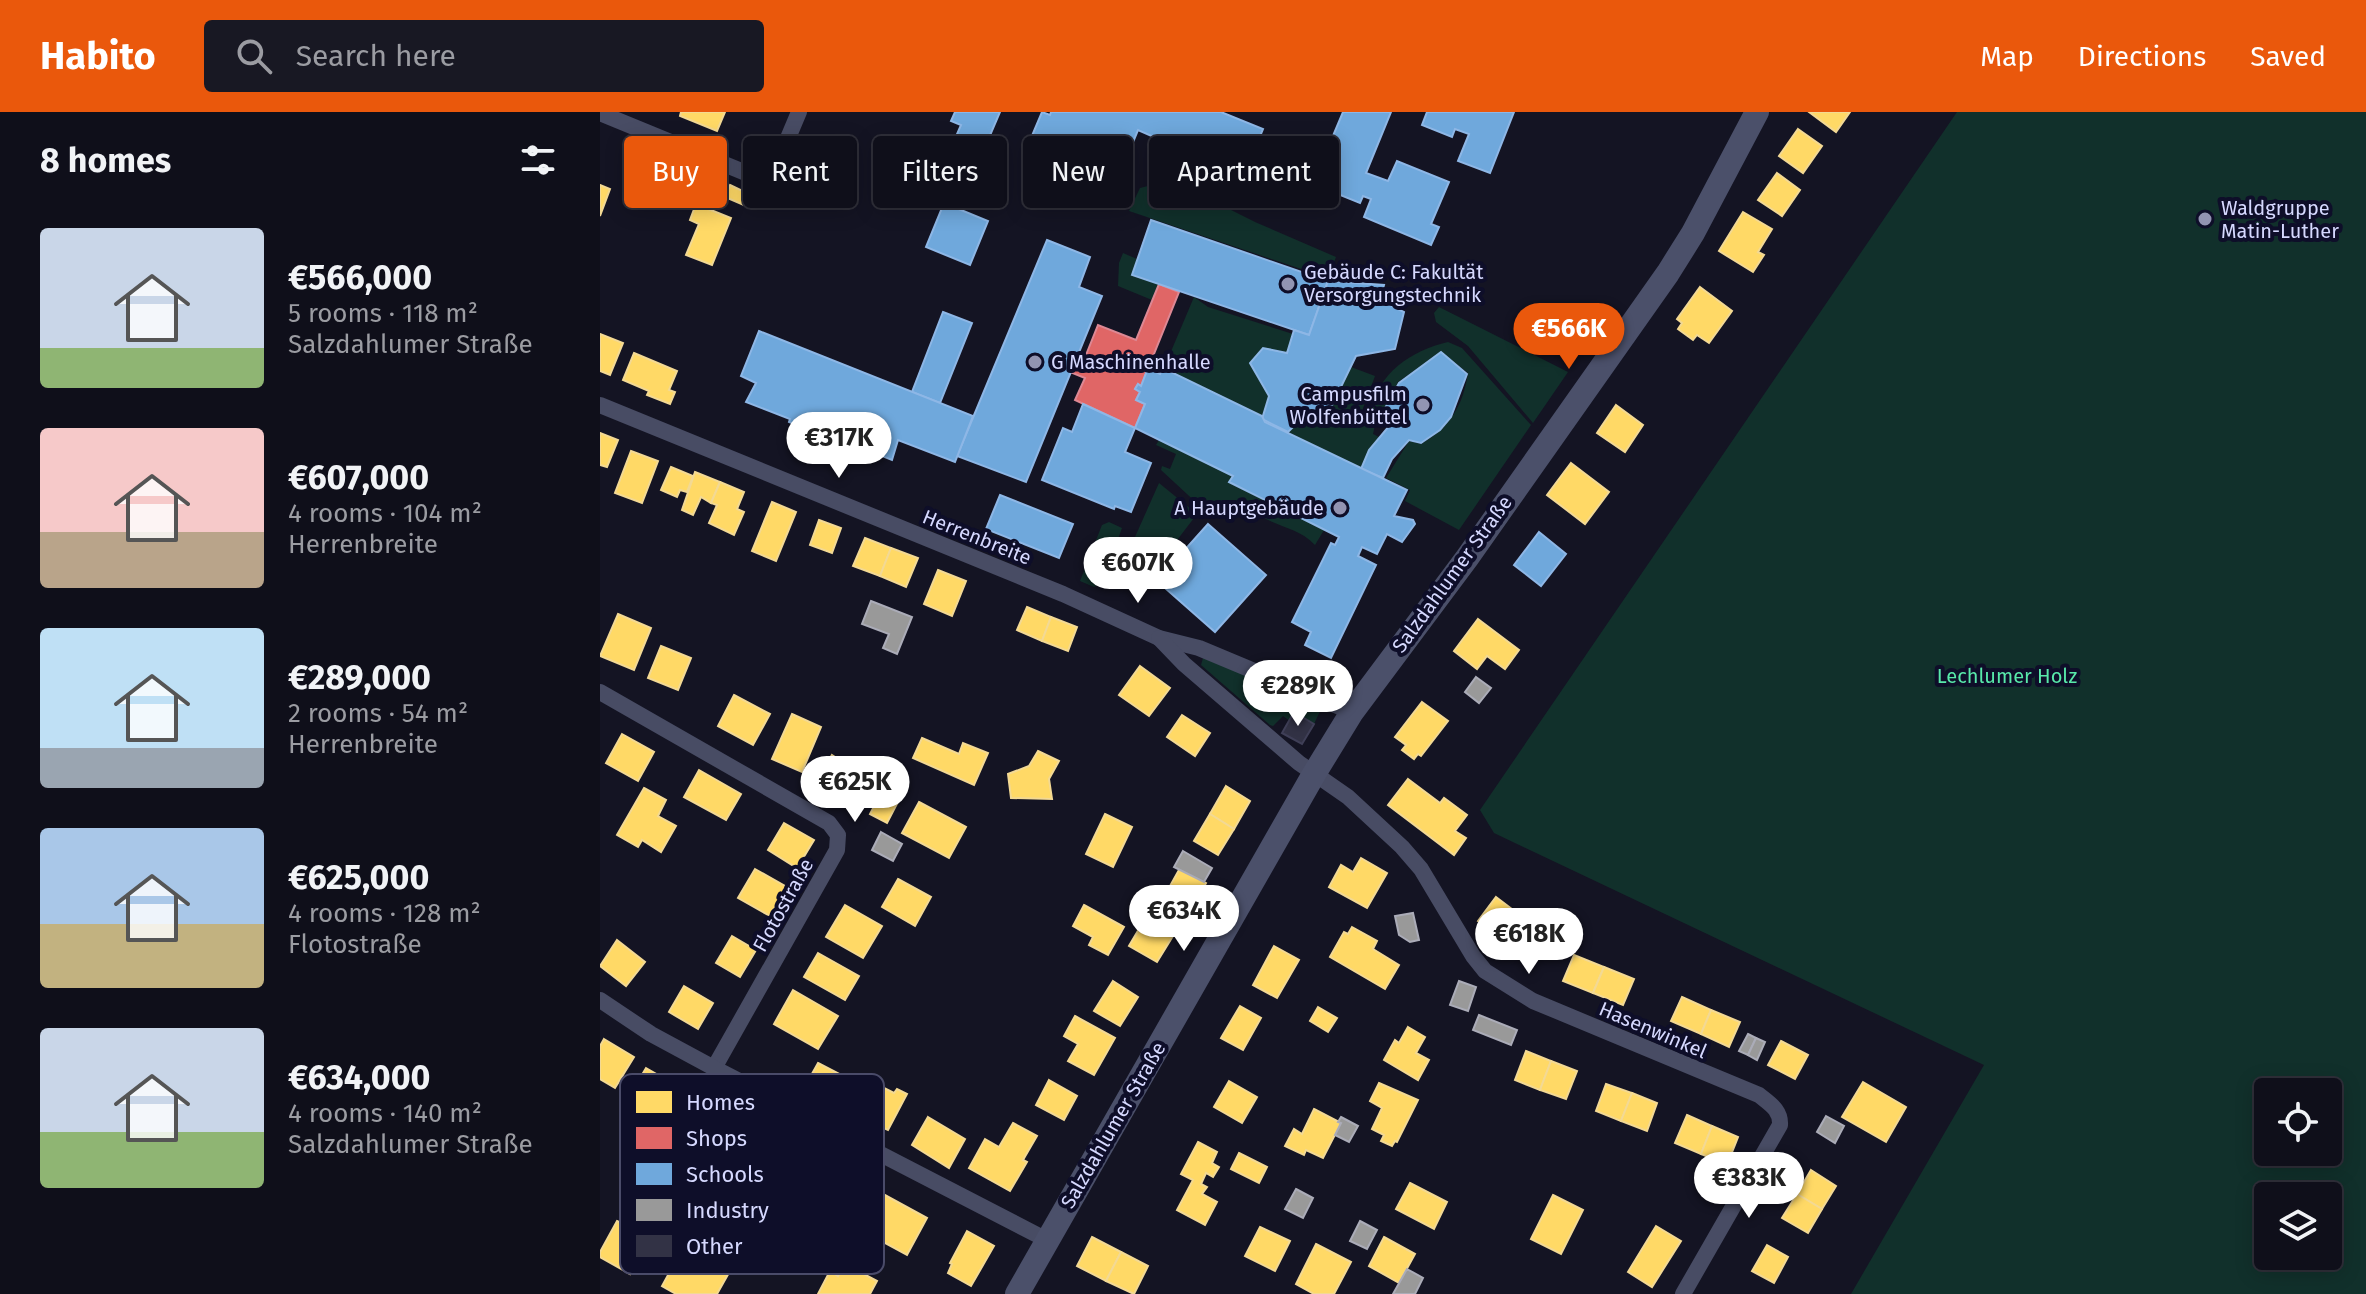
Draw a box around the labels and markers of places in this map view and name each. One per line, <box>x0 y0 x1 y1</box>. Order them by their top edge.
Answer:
place label: Waldgruppe Matin-Luther <box>2221 196 2339 243</box>
marker: Waldgruppe Matin-Luther <box>2196 210 2214 228</box>
place label: Gebäude C: Fakultät Versorgungstechnik <box>1304 260 1484 307</box>
marker: Gebäude C: Fakultät Versorgungstechnik <box>1279 275 1297 293</box>
pin: €566K <box>1513 303 1625 371</box>
place label: G Maschinenhalle <box>1051 350 1211 374</box>
marker: G Maschinenhalle <box>1026 353 1044 371</box>
place label: Campusfilm Wolfenbüttel <box>1290 382 1407 429</box>
marker: Campusfilm Wolfenbüttel <box>1414 396 1432 414</box>
pin: €317K <box>783 412 895 480</box>
place label: A Hauptgebäude <box>1174 496 1324 520</box>
marker: A Hauptgebäude <box>1331 499 1349 517</box>
pin: €607K <box>1082 537 1194 605</box>
pin: €289K <box>1242 660 1354 728</box>
pin: €625K <box>799 756 911 824</box>
pin: €634K <box>1128 885 1240 953</box>
pin: €618K <box>1473 908 1585 976</box>
pin: €383K <box>1693 1152 1805 1220</box>

